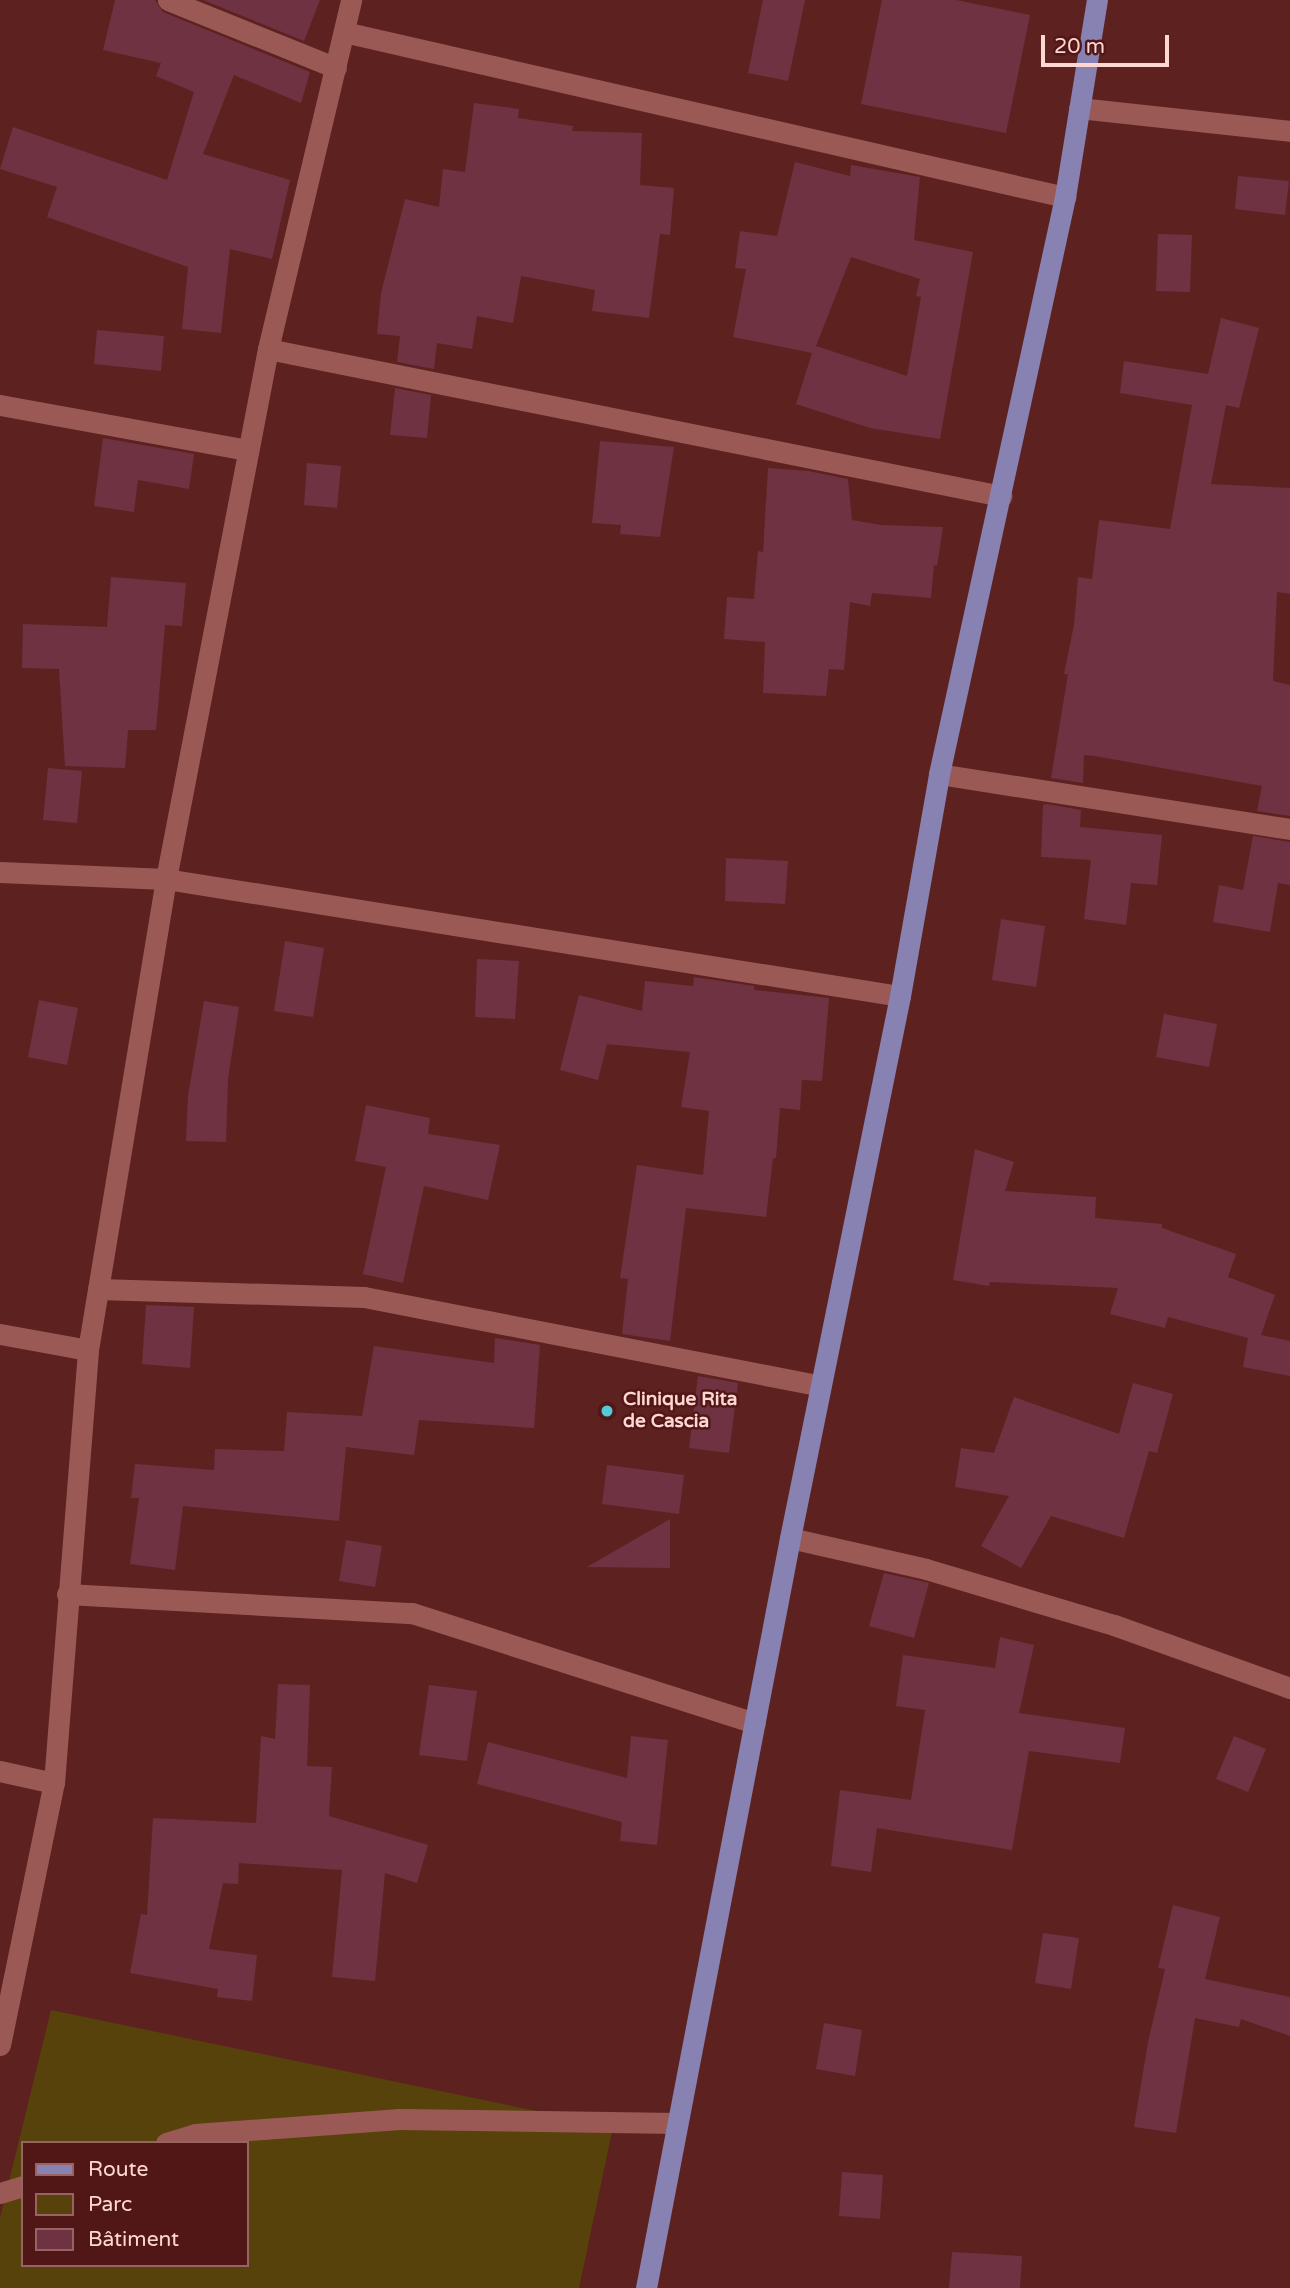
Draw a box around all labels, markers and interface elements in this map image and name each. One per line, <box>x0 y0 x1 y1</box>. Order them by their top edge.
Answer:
scale bar <box>1045 21 1173 65</box>
text: 20 m <box>1054 34 1105 59</box>
place label: Clinique Rita de Cascia <box>623 1389 737 1433</box>
marker: Clinique Rita de Cascia <box>597 1401 617 1421</box>
legend <box>21 2141 248 2267</box>
text: Route <box>88 2157 148 2182</box>
text: Parc <box>88 2192 132 2217</box>
text: Bâtiment <box>88 2227 179 2252</box>

